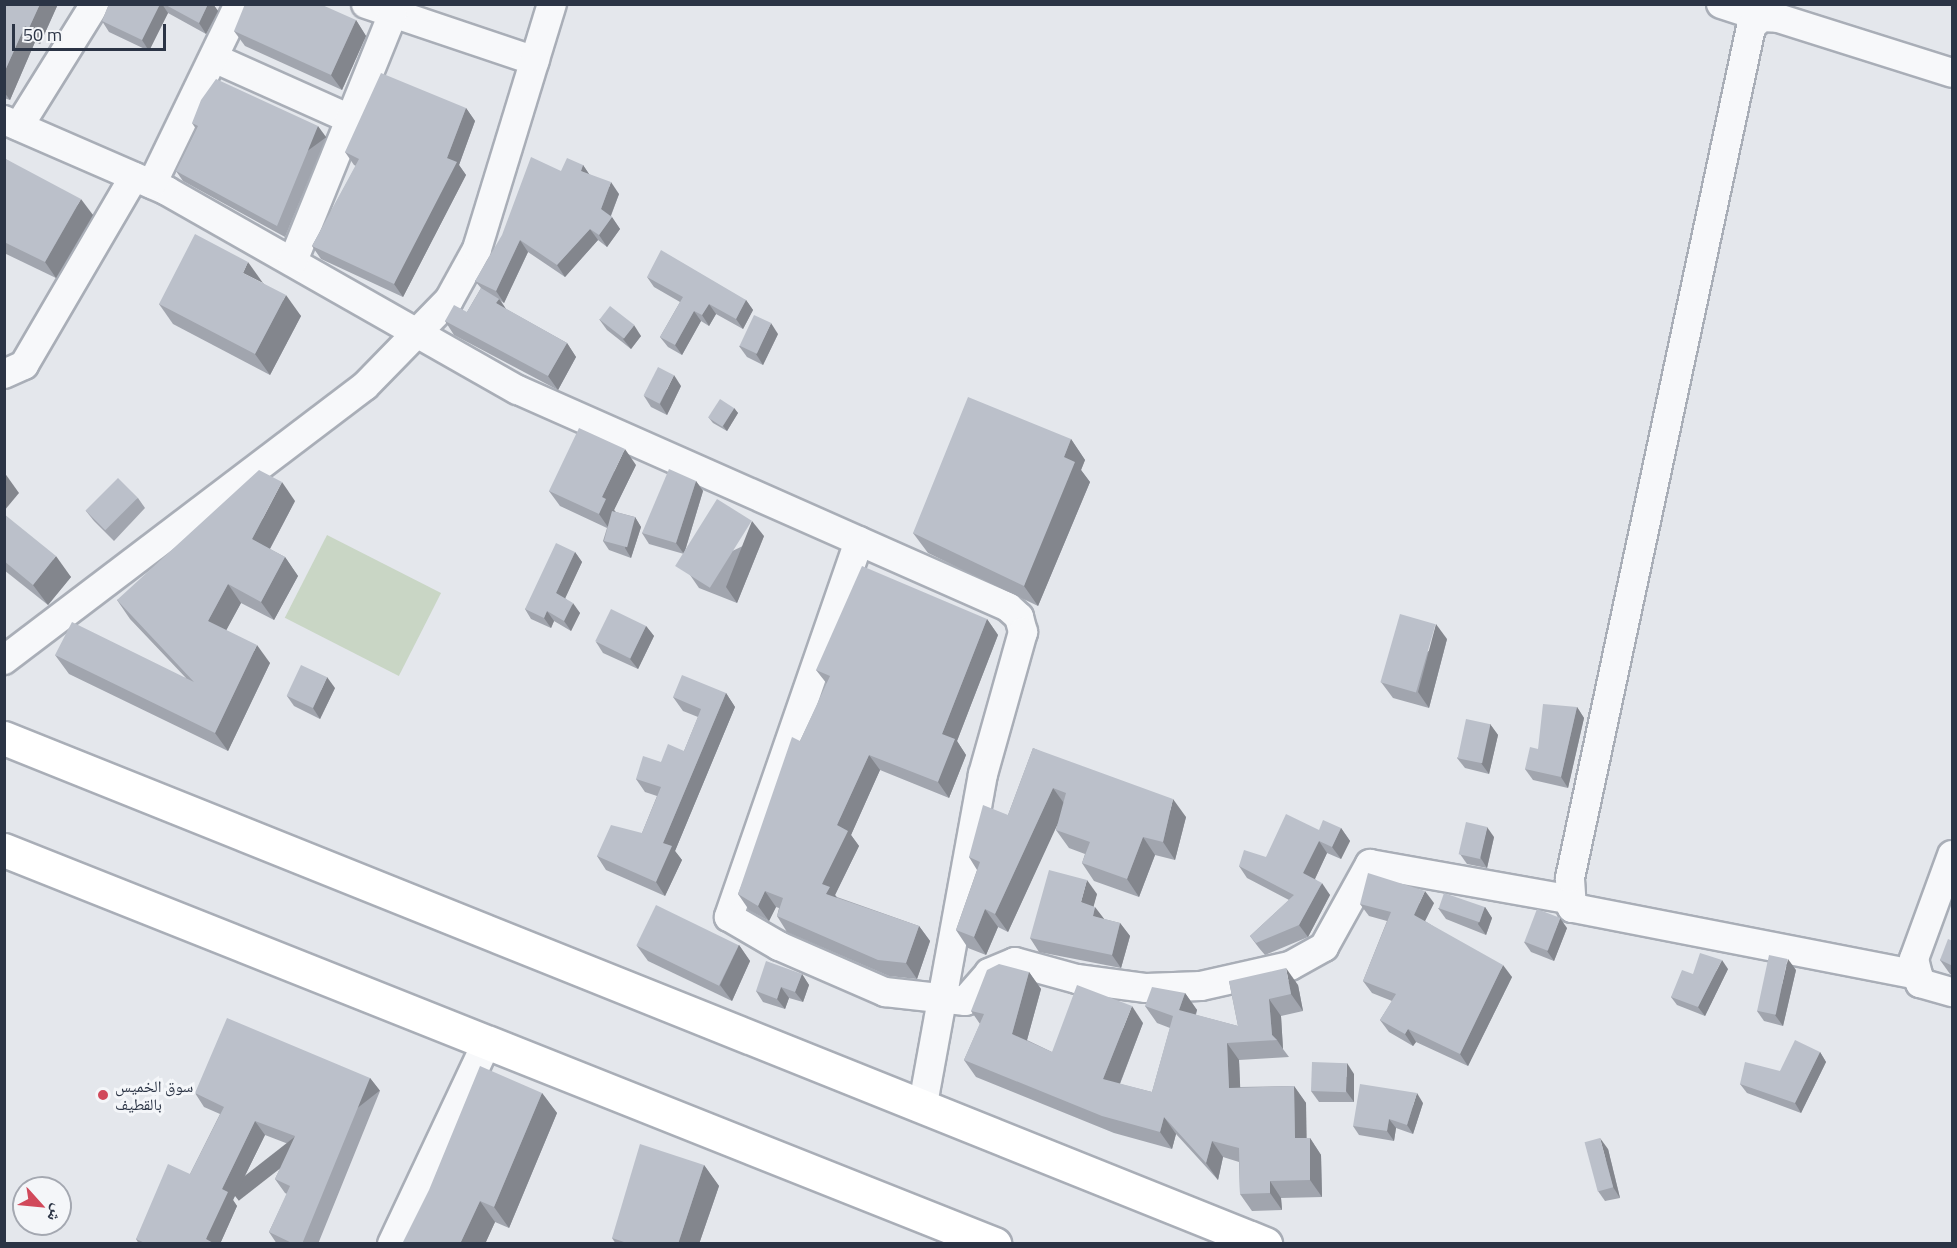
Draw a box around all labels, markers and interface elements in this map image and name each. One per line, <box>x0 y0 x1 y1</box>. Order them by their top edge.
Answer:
scale bar <box>15 12 170 50</box>
text: 50 m <box>23 21 62 48</box>
place label: سوق الخميس بالقطيف <box>115 1076 193 1114</box>
marker: سوق الخميس بالقطيف <box>96 1088 110 1102</box>
north arrow <box>12 1176 72 1236</box>
text: ش <box>42 1200 71 1226</box>

